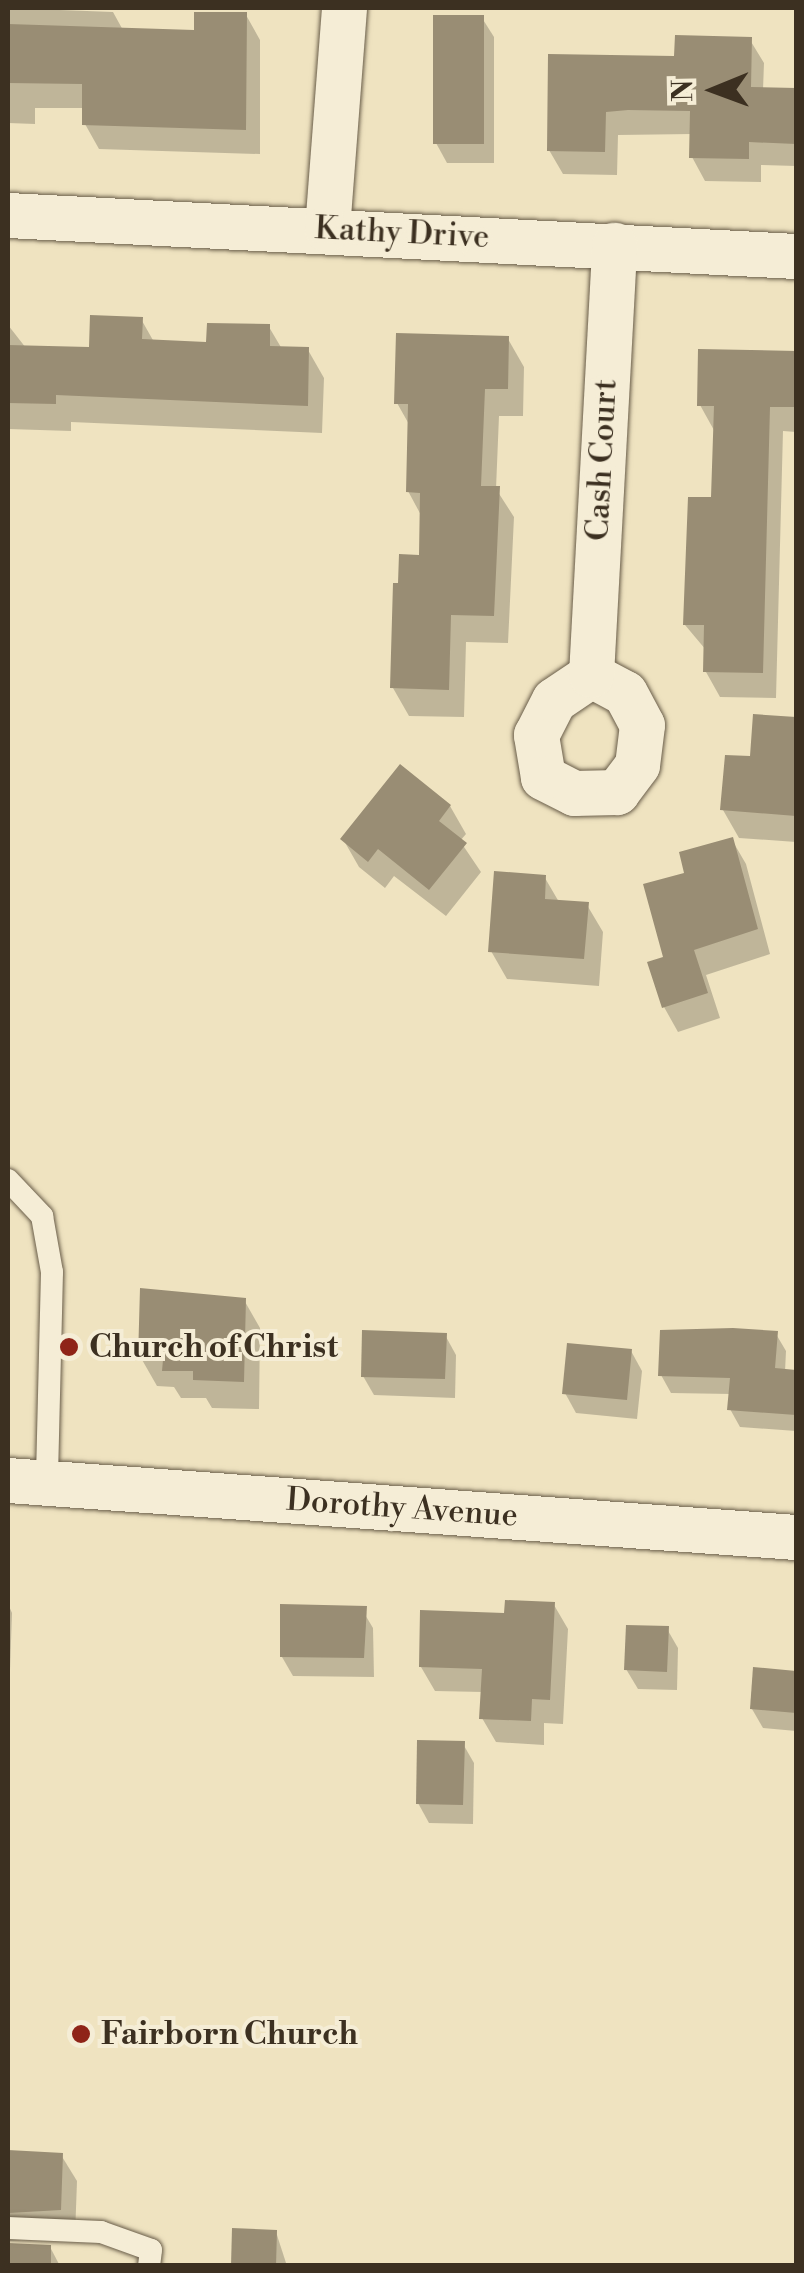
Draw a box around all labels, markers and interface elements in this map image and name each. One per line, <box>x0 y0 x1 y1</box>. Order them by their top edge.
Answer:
north arrow <box>664 40 764 140</box>
text: N <box>666 79 701 102</box>
street label: Kathy Drive <box>314 209 490 257</box>
street label: Cash Court <box>579 378 625 542</box>
place label: Church of Christ <box>89 1328 338 1366</box>
marker: Church of Christ <box>58 1336 80 1358</box>
street label: Dorothy Avenue <box>285 1481 519 1535</box>
place label: Fairborn Church <box>101 2015 358 2053</box>
marker: Fairborn Church <box>70 2023 92 2045</box>

